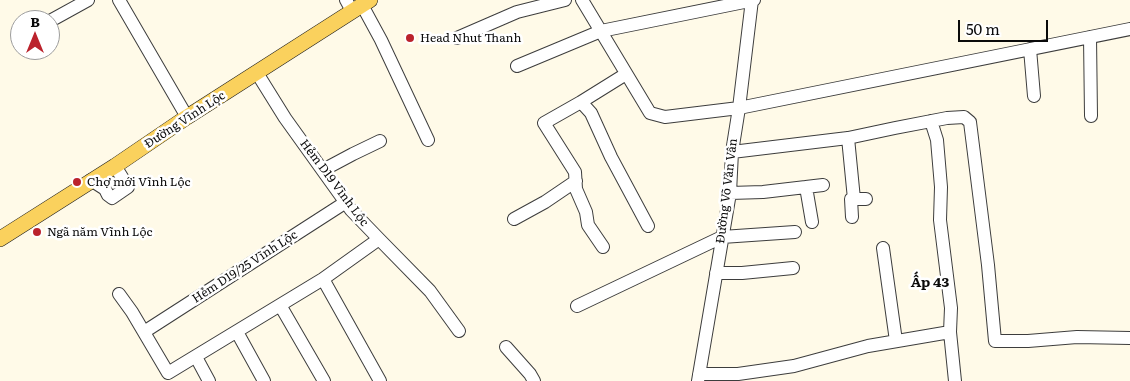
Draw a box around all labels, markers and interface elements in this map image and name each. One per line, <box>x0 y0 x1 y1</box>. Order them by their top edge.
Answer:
north arrow <box>10 10 60 60</box>
scale bar <box>960 10 1050 42</box>
text: B <box>30 11 40 31</box>
text: 50 m <box>966 17 1000 40</box>
place label: Head Nhut Thanh <box>420 31 521 45</box>
marker: Head Nhut Thanh <box>404 32 416 44</box>
street label: Đường Vĩnh Lộc <box>142 88 228 152</box>
street label: Hẻm D19 Vĩnh Lộc <box>297 137 371 229</box>
street label: Đường Võ Văn Vân <box>713 137 741 245</box>
place label: Chợ mới Vĩnh Lộc <box>87 175 190 189</box>
marker: Chợ mới Vĩnh Lộc <box>71 176 83 188</box>
place label: Ngã năm Vĩnh Lộc <box>47 225 152 239</box>
marker: Ngã năm Vĩnh Lộc <box>31 226 43 238</box>
street label: Hẻm D19/25 Vĩnh Lộc <box>190 228 300 306</box>
district label: Ấp 43 <box>911 275 949 291</box>

